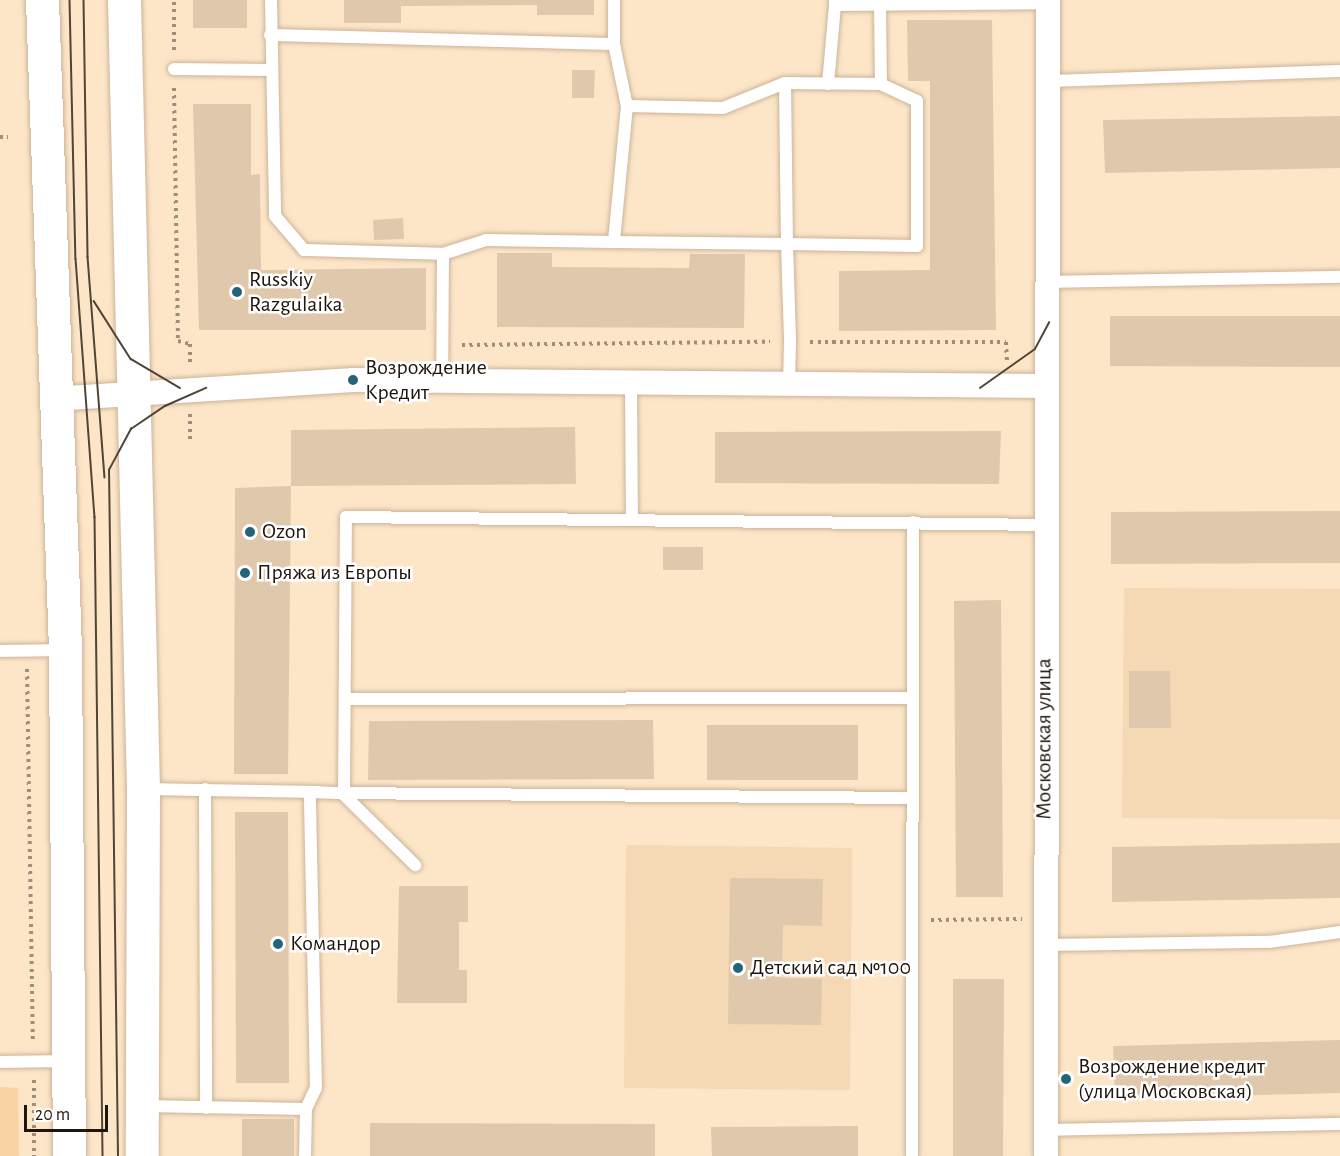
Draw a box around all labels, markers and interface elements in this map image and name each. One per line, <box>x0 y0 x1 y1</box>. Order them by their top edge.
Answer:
place label: Russkiy Razgulaika <box>249 266 343 318</box>
marker: Russkiy Razgulaika <box>230 285 244 299</box>
place label: Возрождение Кредит <box>365 354 487 406</box>
marker: Возрождение Кредит <box>346 373 360 387</box>
place label: Ozon <box>262 519 307 545</box>
marker: Ozon <box>243 525 257 539</box>
place label: Пряжа из Европы <box>257 560 412 586</box>
marker: Пряжа из Европы <box>238 566 252 580</box>
street label: Московская улица <box>1031 658 1057 820</box>
place label: Командор <box>290 931 381 957</box>
marker: Командор <box>271 937 285 951</box>
place label: Детский сад №100 <box>750 955 911 981</box>
marker: Детский сад №100 <box>731 961 745 975</box>
place label: Возрождение кредит (улица Московская) <box>1078 1053 1265 1104</box>
marker: Возрождение кредит (улица Московская) <box>1059 1072 1073 1086</box>
scale bar <box>27 1093 111 1131</box>
text: 20 m <box>35 1106 70 1124</box>

